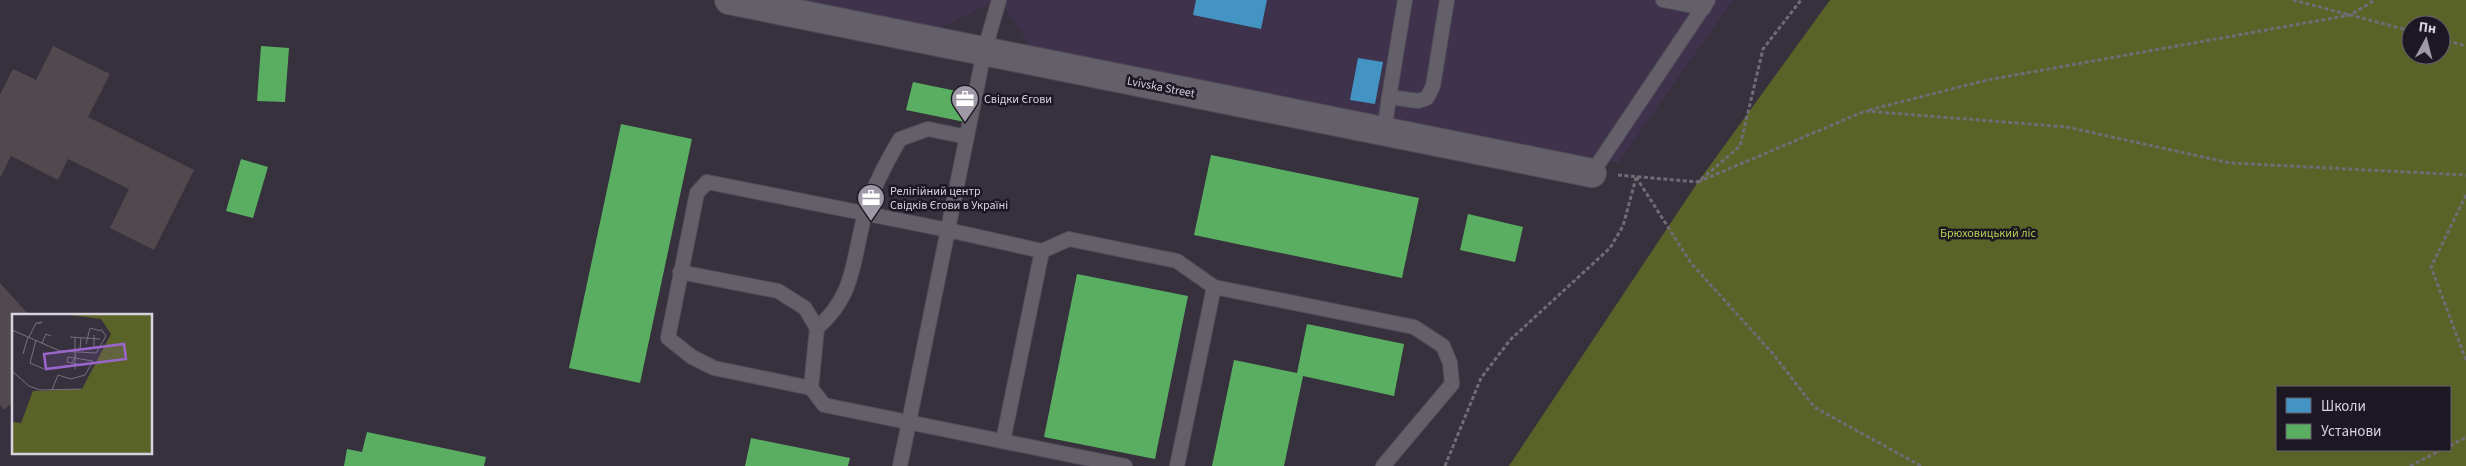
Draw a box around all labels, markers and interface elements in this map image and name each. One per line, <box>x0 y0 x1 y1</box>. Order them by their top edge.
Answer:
north arrow <box>2401 15 2451 65</box>
text: Пн <box>2418 17 2437 39</box>
street label: Lvivska Street <box>1125 73 1196 102</box>
office icon: Свідки Єгови <box>950 84 980 123</box>
place label: Свідки Єгови <box>984 91 1052 108</box>
office icon: Релігійний центр Свідків Єгови в Україні <box>856 183 886 222</box>
place label: Релігійний центр Свідків Єгови в Україні <box>890 183 1008 214</box>
park label: Брюховицький ліс <box>1940 225 2037 242</box>
inset map <box>12 314 152 454</box>
legend <box>2276 386 2451 451</box>
text: Школи <box>2321 396 2366 417</box>
text: Установи <box>2321 421 2382 442</box>

